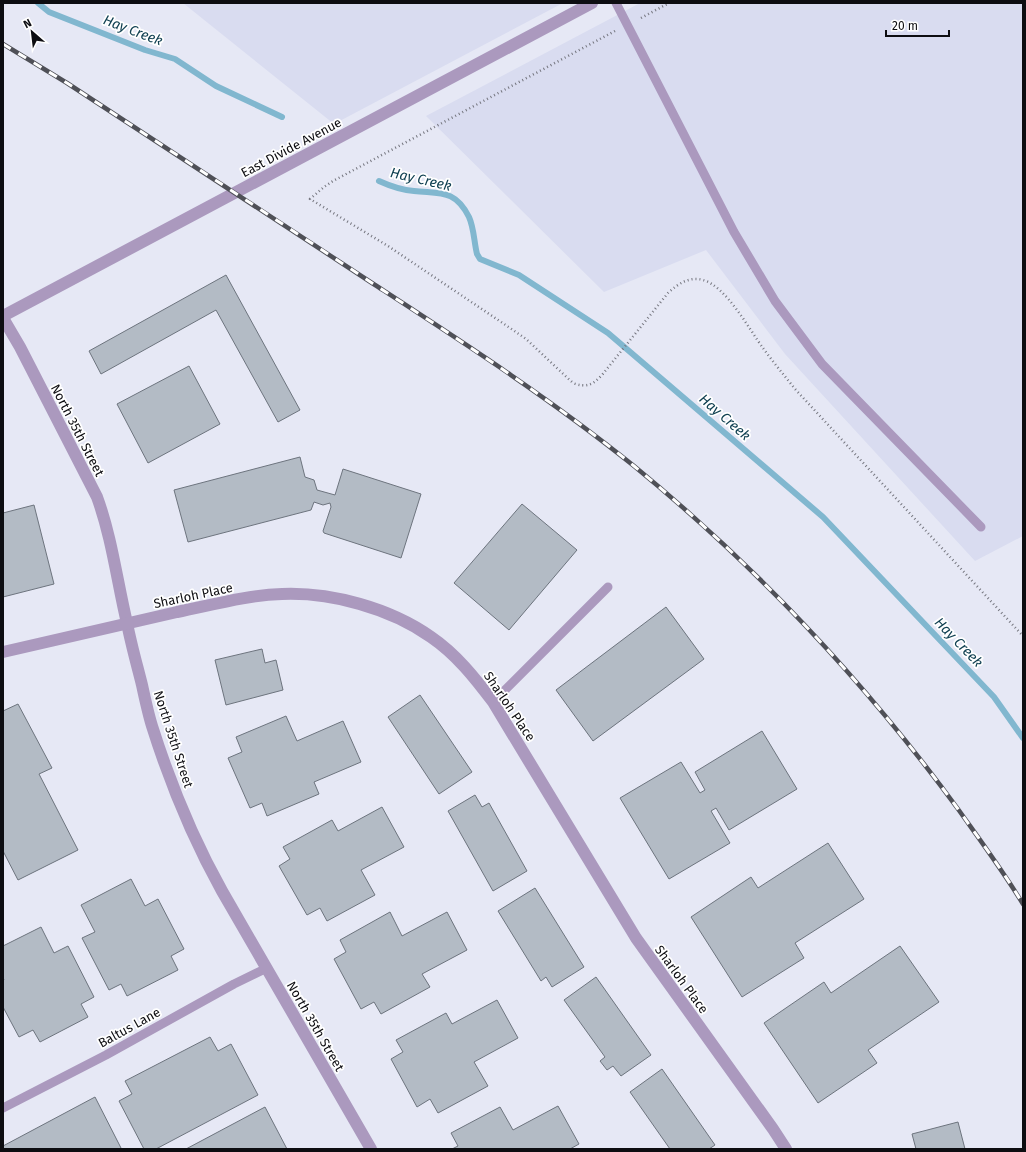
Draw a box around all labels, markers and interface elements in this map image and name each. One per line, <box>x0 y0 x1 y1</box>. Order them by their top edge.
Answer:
water label: Hay Creek <box>101 11 165 50</box>
north arrow <box>12 12 52 52</box>
scale bar <box>886 12 949 38</box>
text: N <box>21 16 34 31</box>
text: 20 m <box>892 19 918 33</box>
street label: East Divide Avenue <box>238 115 344 180</box>
water label: Hay Creek <box>389 164 453 195</box>
street label: North 35th Street <box>48 382 107 479</box>
water label: Hay Creek <box>696 391 754 444</box>
street label: Sharloh Place <box>152 580 234 611</box>
water label: Hay Creek <box>931 614 987 671</box>
street label: Sharloh Place <box>481 669 538 744</box>
street label: North 35th Street <box>151 689 196 790</box>
street label: Sharloh Place <box>652 942 711 1016</box>
street label: North 35th Street <box>284 979 348 1074</box>
street label: Baltus Lane <box>96 1004 163 1051</box>

